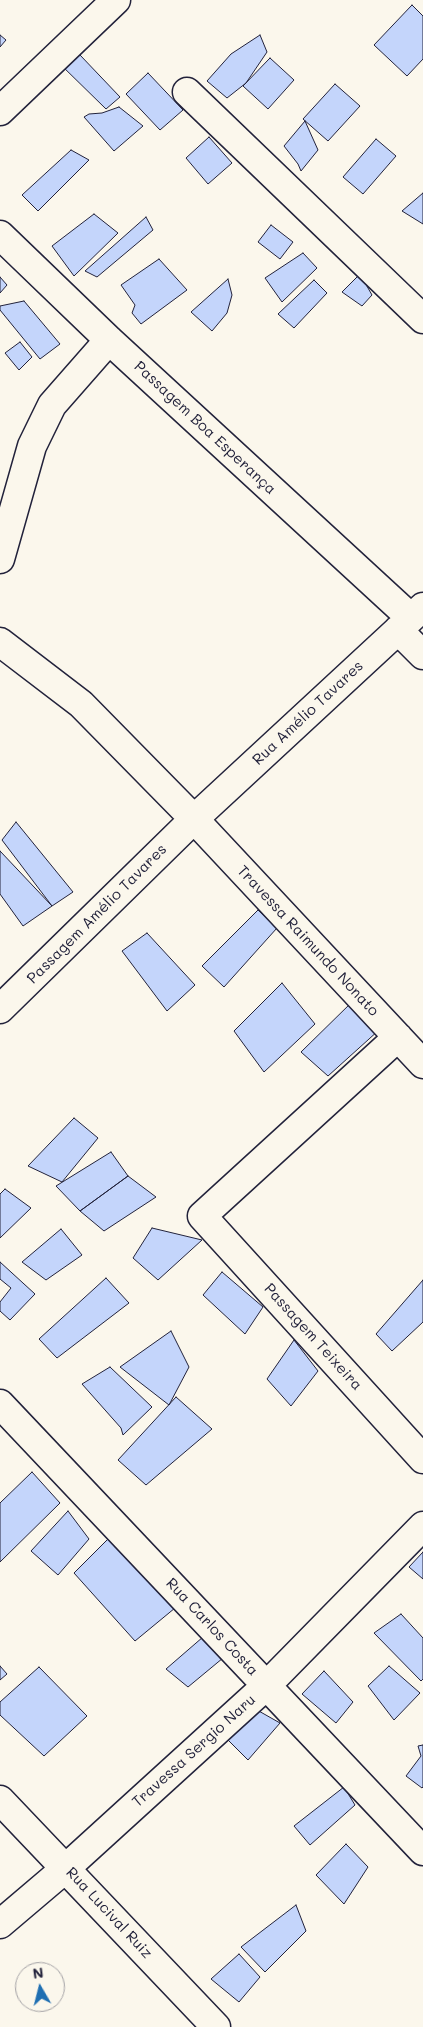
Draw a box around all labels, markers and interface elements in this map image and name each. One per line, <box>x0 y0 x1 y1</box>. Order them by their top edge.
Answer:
street label: Passagem Boa Esperança <box>130 358 280 498</box>
street label: Rua Amélio Tavares <box>249 657 367 769</box>
street label: Passagem Amélio Tavares <box>23 840 171 988</box>
street label: Travessa Raimundo Nonato <box>233 862 383 1020</box>
street label: Passagem Teixeira <box>260 1280 366 1394</box>
street label: Rua Carlos Costa <box>162 1574 262 1680</box>
street label: Travessa Sergio Naru <box>129 1691 259 1811</box>
street label: Rua Lucival Ruiz <box>62 1864 156 1962</box>
north arrow <box>15 1962 65 2012</box>
text: N <box>31 1962 45 1983</box>

